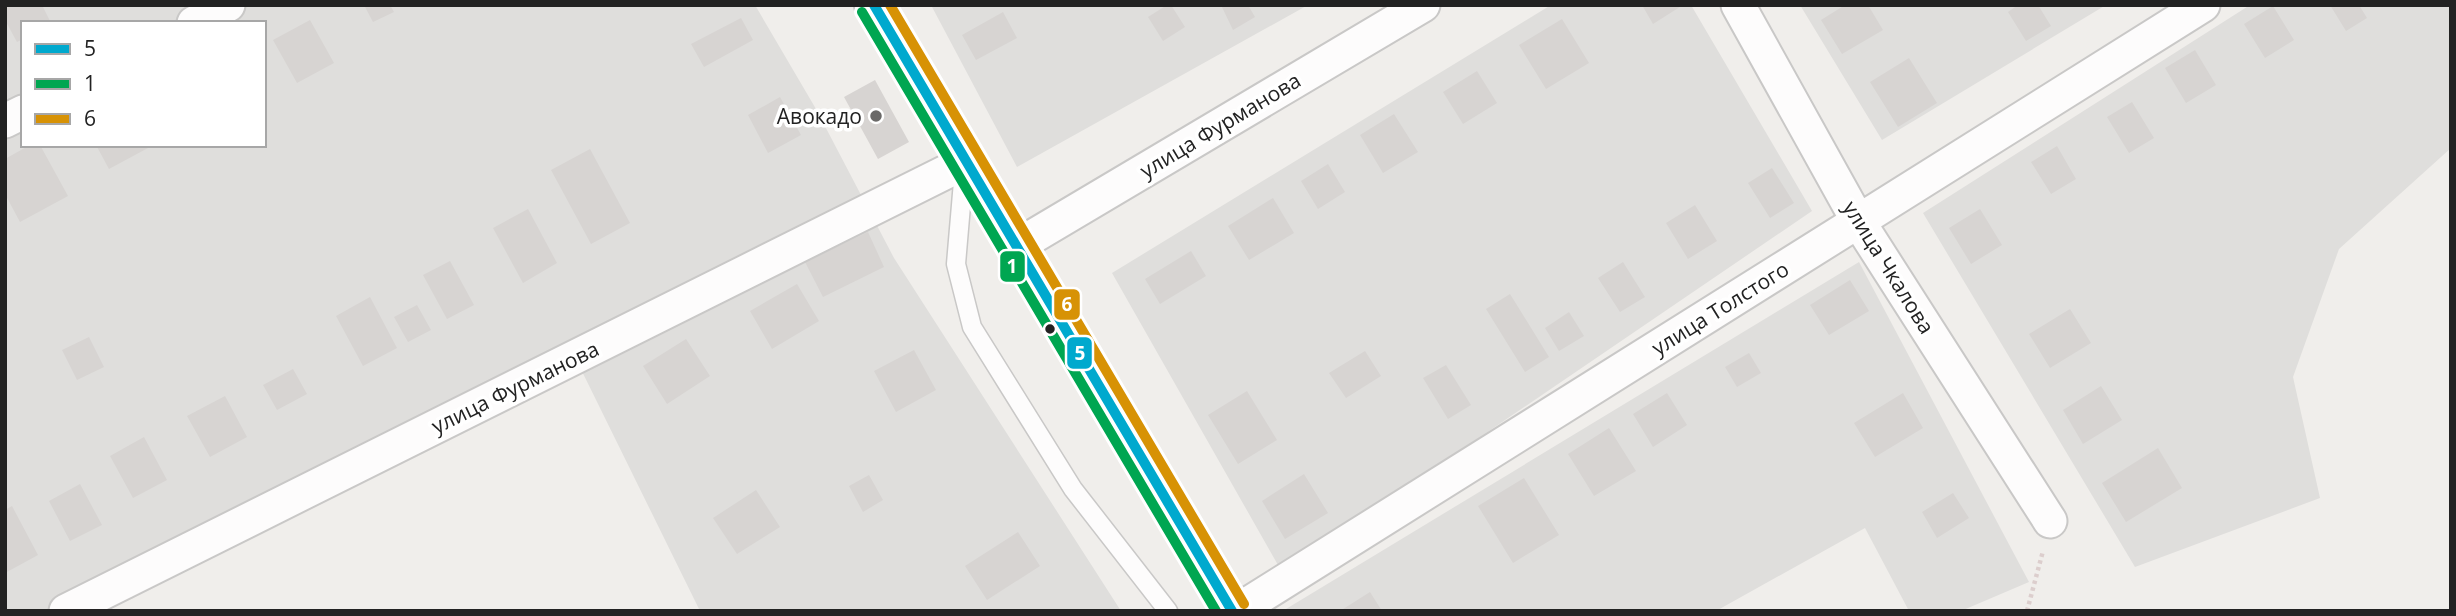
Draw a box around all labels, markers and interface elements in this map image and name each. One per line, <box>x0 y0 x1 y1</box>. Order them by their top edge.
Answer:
legend <box>21 21 266 147</box>
text: 5 <box>84 34 96 62</box>
street label: улица Фурманова <box>1134 66 1306 184</box>
text: 1 <box>84 69 96 97</box>
place label: Авокадо <box>777 102 862 130</box>
text: 6 <box>84 104 96 132</box>
marker: Авокадо <box>868 108 884 124</box>
street label: улица Чкалова <box>1837 195 1941 339</box>
line badge: 1 <box>999 250 1026 283</box>
text: 1 <box>1007 253 1017 279</box>
street label: улица Толстого <box>1646 255 1794 361</box>
line badge: 6 <box>1053 288 1081 321</box>
text: 6 <box>1062 291 1073 317</box>
unlabelled marker <box>1043 322 1057 336</box>
street label: улица Фурманова <box>427 334 603 440</box>
line badge: 5 <box>1066 336 1093 370</box>
text: 5 <box>1075 340 1085 366</box>

